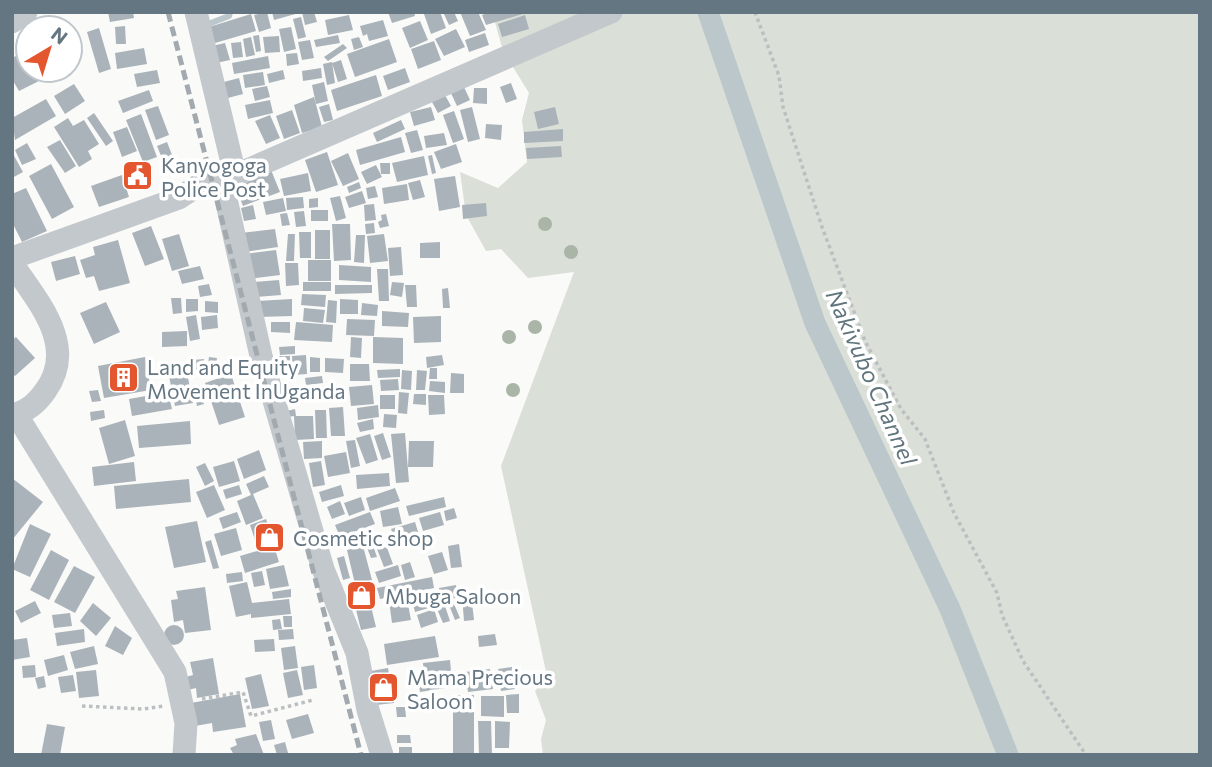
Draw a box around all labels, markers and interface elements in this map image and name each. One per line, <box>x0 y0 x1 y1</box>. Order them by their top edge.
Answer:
north arrow <box>14 14 84 84</box>
text: N <box>47 22 72 49</box>
place label: Kanyogoga Police Post <box>161 152 267 201</box>
public building icon: Kanyogoga Police Post <box>121 159 155 193</box>
water label: Nakivubo Channel <box>821 285 924 470</box>
place label: Land and Equity Movement InUganda <box>147 354 345 403</box>
building icon: Land and Equity Movement InUganda <box>107 361 141 395</box>
shop icon: Cosmetic shop <box>253 520 287 554</box>
place label: Cosmetic shop <box>293 525 434 550</box>
shop icon: Mbuga Saloon <box>345 578 379 612</box>
place label: Mbuga Saloon <box>385 583 521 608</box>
place label: Mama Precious Saloon <box>407 664 553 713</box>
shop icon: Mama Precious Saloon <box>367 671 401 705</box>

